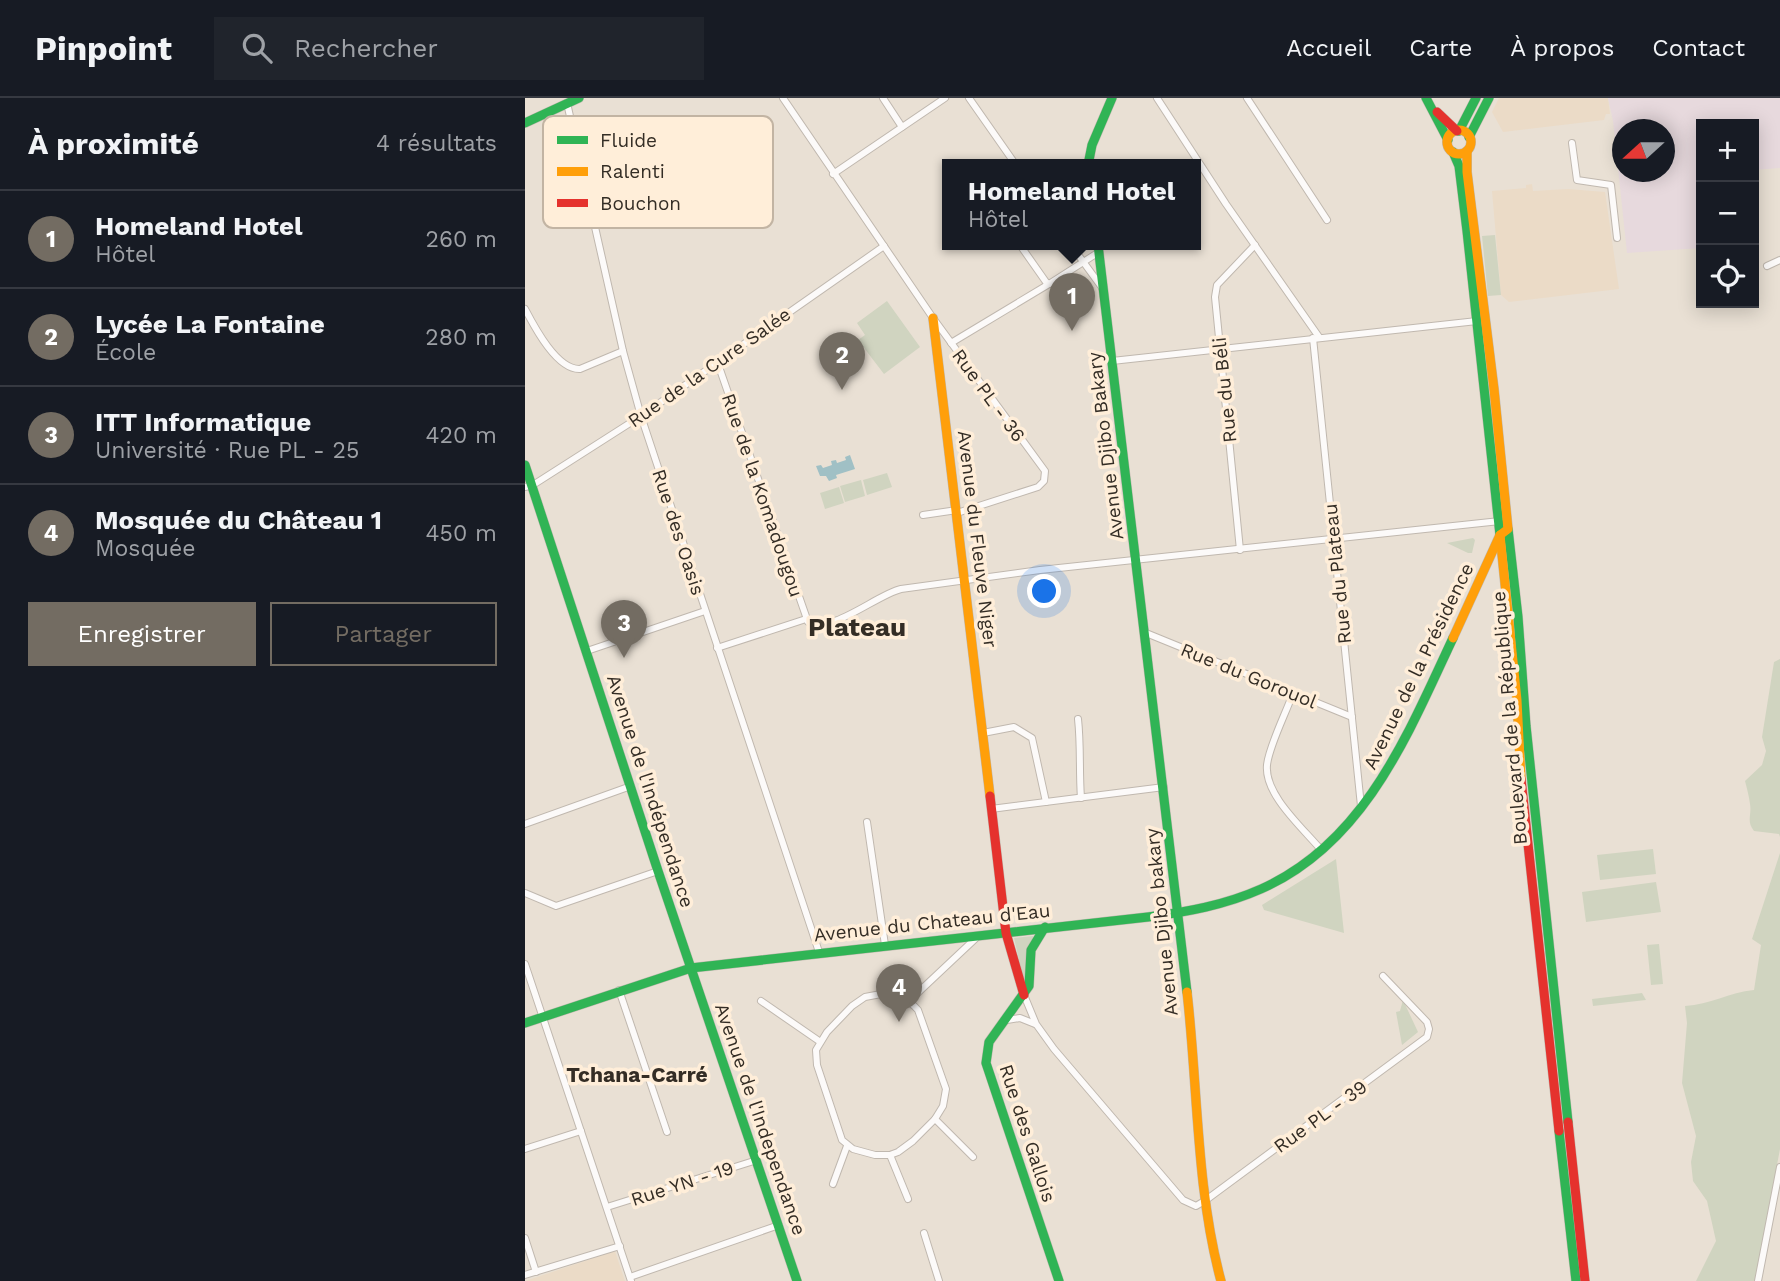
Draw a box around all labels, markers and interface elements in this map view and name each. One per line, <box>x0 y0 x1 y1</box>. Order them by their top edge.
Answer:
search box <box>214 17 704 80</box>
text: Pinpoint <box>35 29 172 68</box>
icon: search <box>238 29 276 67</box>
text: Rechercher <box>294 33 438 63</box>
text: Accueil <box>1286 34 1371 62</box>
text: Carte <box>1409 34 1472 62</box>
text: À propos <box>1510 34 1614 62</box>
text: Contact <box>1652 34 1745 62</box>
legend <box>543 116 773 228</box>
north arrow <box>1612 119 1675 182</box>
map controls <box>1696 119 1759 308</box>
button: + <box>1696 119 1759 182</box>
text: À proximité <box>28 126 199 161</box>
text: Fluide <box>600 129 657 152</box>
text: 4 résultats <box>376 130 497 157</box>
popup <box>942 159 1201 250</box>
text: Ralenti <box>600 160 665 183</box>
text: Homeland Hotel <box>968 176 1175 206</box>
button: − <box>1696 182 1759 245</box>
text: Bouchon <box>600 192 681 215</box>
text: Hôtel <box>968 206 1028 233</box>
text: Homeland Hotel <box>95 211 303 241</box>
text: 1 <box>46 226 56 253</box>
text: 260 m <box>426 226 497 253</box>
text: Hôtel <box>95 241 155 268</box>
button: locate <box>1696 245 1759 308</box>
pin: 1 <box>1049 273 1095 331</box>
street label: Rue de la Cure Salée <box>623 302 795 432</box>
text: Lycée La Fontaine <box>95 309 325 339</box>
text: 2 <box>44 324 58 351</box>
text: 280 m <box>425 324 497 351</box>
pin: 2 <box>819 332 865 390</box>
street label: Rue du Béli <box>1208 336 1241 444</box>
text: École <box>95 339 156 366</box>
street label: Rue PL - 36 <box>947 344 1030 446</box>
street label: Avenue Djibo Bakary <box>1083 350 1128 541</box>
street label: Rue de la Komadougou <box>717 390 808 600</box>
text: ITT Informatique <box>95 407 311 437</box>
text: 3 <box>44 422 58 449</box>
text: 420 m <box>425 422 497 449</box>
street label: Avenue du Fleuve Niger <box>953 429 1002 649</box>
text: Université · Rue PL - 25 <box>95 437 359 464</box>
street label: Rue des Oasis <box>647 466 710 598</box>
street label: Rue du Plateau <box>1319 503 1356 645</box>
text: Mosquée du Château 1 <box>95 505 382 535</box>
text: 4 <box>44 520 58 547</box>
text: 450 m <box>425 520 497 547</box>
text: Mosquée <box>95 535 196 562</box>
street label: Avenue de la Présidence <box>1358 559 1479 773</box>
your location <box>1027 574 1061 608</box>
street label: Boulevard de la République <box>1487 590 1532 846</box>
pin: 3 <box>601 600 647 658</box>
button: Enregistrer <box>28 602 256 666</box>
button: Partager <box>270 602 497 666</box>
district label: Plateau <box>808 612 906 642</box>
street label: Rue du Gorouol <box>1177 638 1320 713</box>
street label: Avenue de l'Indépendance <box>602 672 699 911</box>
street label: Avenue Djibo bakary <box>1140 827 1183 1017</box>
street label: Avenue du Chateau d'Eau <box>813 899 1052 946</box>
pin: 4 <box>876 964 922 1022</box>
street label: Avenue de l'Independance <box>710 1000 811 1238</box>
street label: Rue des Gallois <box>994 1061 1061 1205</box>
district label: Tchana-Carré <box>566 1062 708 1087</box>
street label: Rue PL - 39 <box>1269 1075 1371 1158</box>
street label: Rue YN - 19 <box>628 1156 736 1211</box>

